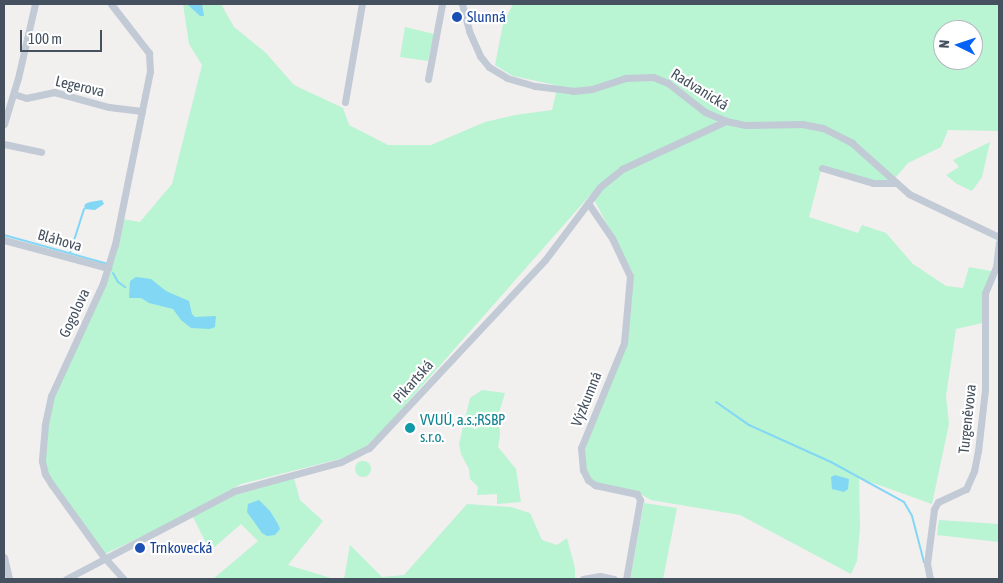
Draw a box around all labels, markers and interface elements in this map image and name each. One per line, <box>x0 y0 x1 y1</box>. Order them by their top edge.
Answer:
place label: Slunná <box>467 8 506 26</box>
marker: Slunná <box>451 11 463 23</box>
scale bar <box>22 20 105 52</box>
north arrow <box>933 20 983 70</box>
text: 100 m <box>28 30 62 47</box>
text: N <box>936 39 952 49</box>
street label: Radvanická <box>668 64 732 114</box>
street label: Legerova <box>54 72 106 100</box>
street label: Bláhova <box>36 225 84 255</box>
street label: Gogolova <box>55 286 93 340</box>
street label: Pikartská <box>389 356 437 406</box>
street label: Výzkumná <box>567 369 605 429</box>
street label: Turgeněvova <box>954 383 980 455</box>
place label: VVUÚ, a.s.;RSBP s.r.o. <box>420 410 505 445</box>
marker: VVUÚ, a.s.;RSBP s.r.o. <box>404 422 416 434</box>
place label: Trnkovecká <box>150 539 212 557</box>
marker: Trnkovecká <box>134 542 146 554</box>

